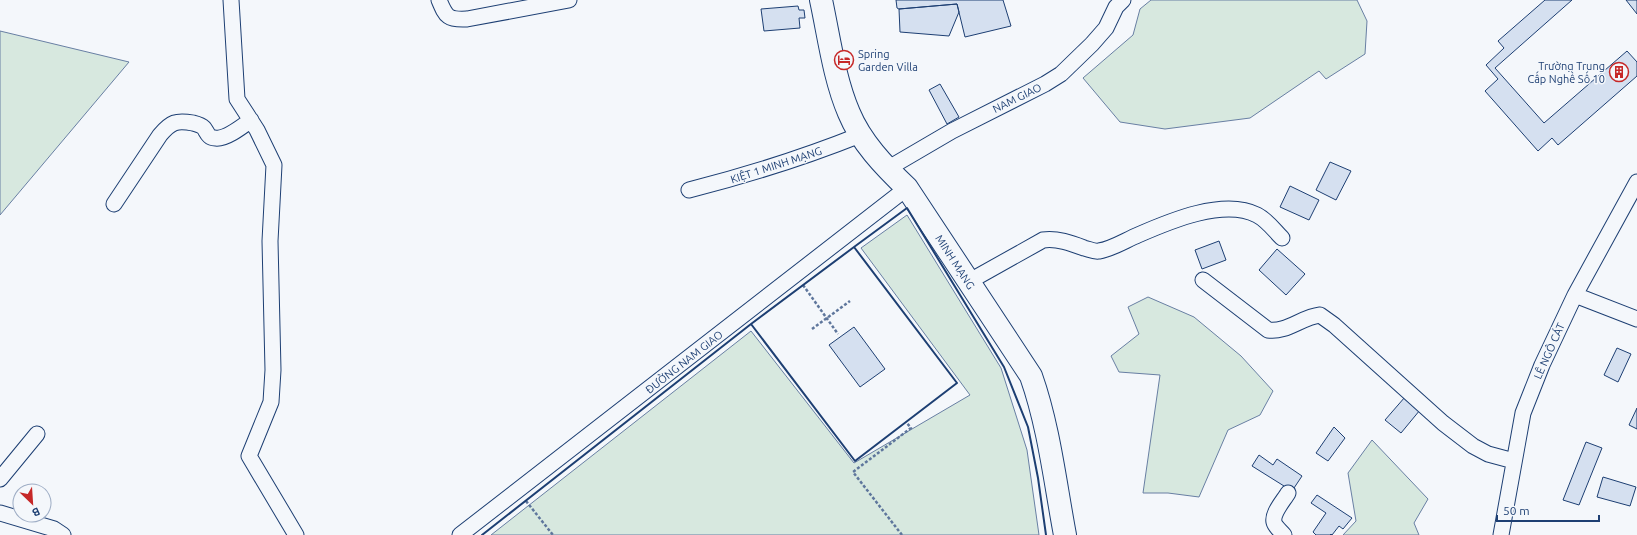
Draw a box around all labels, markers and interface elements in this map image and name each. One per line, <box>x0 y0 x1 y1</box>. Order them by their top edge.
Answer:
place label: Spring Garden Villa <box>858 48 918 73</box>
hotel icon: Spring Garden Villa <box>833 49 855 71</box>
place label: Trường Trung Cấp Nghề Số 10 <box>1527 60 1605 85</box>
building icon: Trường Trung Cấp Nghề Số 10 <box>1608 61 1630 83</box>
street label: NAM GIAO <box>991 81 1043 115</box>
street label: KIỆT 1 MINH MẠNG <box>729 144 823 186</box>
street label: MINH MẠNG <box>932 233 977 292</box>
street label: LÊ NGÔ CÁT <box>1530 321 1567 381</box>
street label: ĐƯỜNG NAM GIAO <box>642 327 725 396</box>
north arrow <box>12 483 52 523</box>
scale bar <box>1497 497 1599 523</box>
text: 50 m <box>1503 504 1530 517</box>
text: B <box>30 505 42 519</box>

